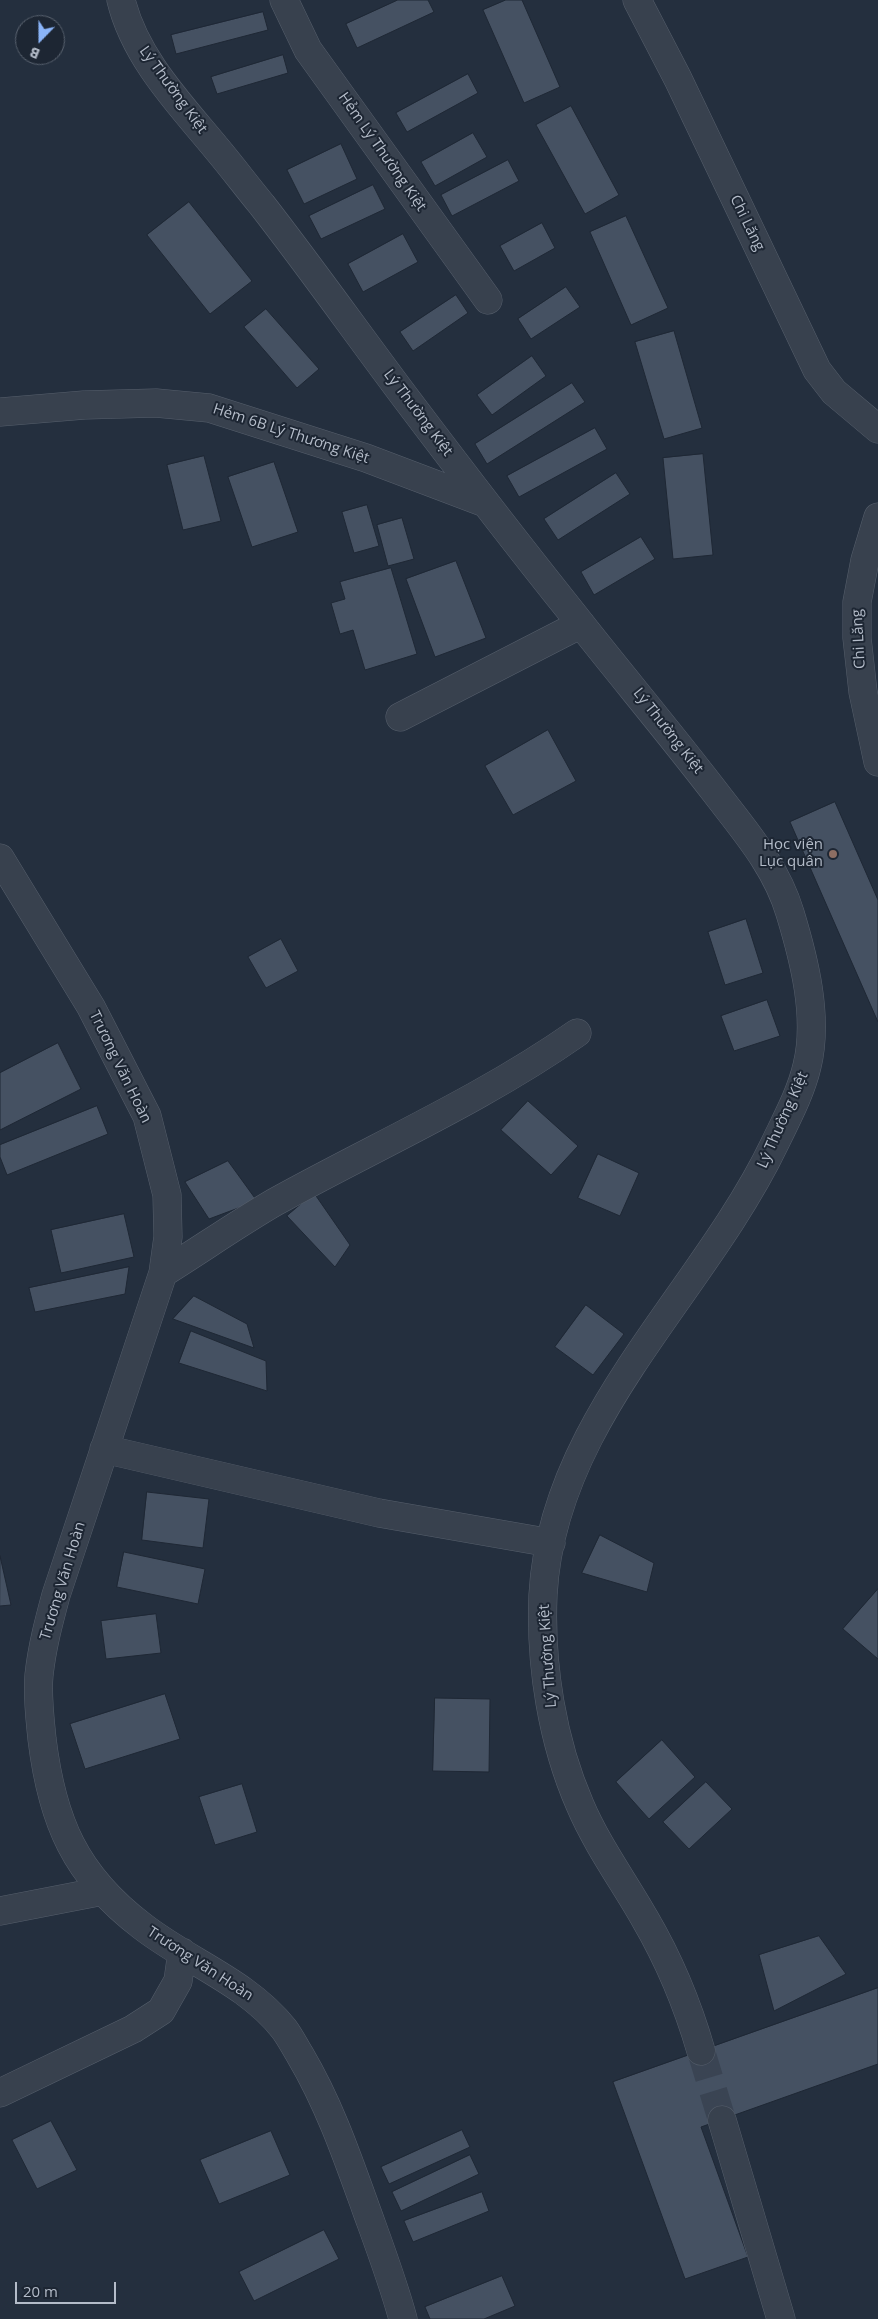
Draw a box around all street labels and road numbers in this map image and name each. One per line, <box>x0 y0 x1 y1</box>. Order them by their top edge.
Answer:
street label: Lý Thường Kiệt <box>135 43 211 137</box>
street label: Hẻm Lý Thường Kiệt <box>334 89 430 215</box>
street label: Chi Lăng <box>726 192 768 254</box>
street label: Lý Thường Kiệt <box>380 366 456 460</box>
street label: Hẻm 6B Lý Thương Kiệt <box>211 400 371 468</box>
street label: Chi Lăng <box>848 609 870 669</box>
street label: Lý Thường Kiệt <box>629 685 707 777</box>
street label: Trương Văn Hoàn <box>85 1008 155 1126</box>
street label: Lý Thường Kiệt <box>754 1069 812 1171</box>
street label: Trương Văn Hoàn <box>36 1520 90 1642</box>
street label: Lý Thường Kiệt <box>535 1604 561 1708</box>
street label: Trương Văn Hoàn <box>144 1923 256 2005</box>

